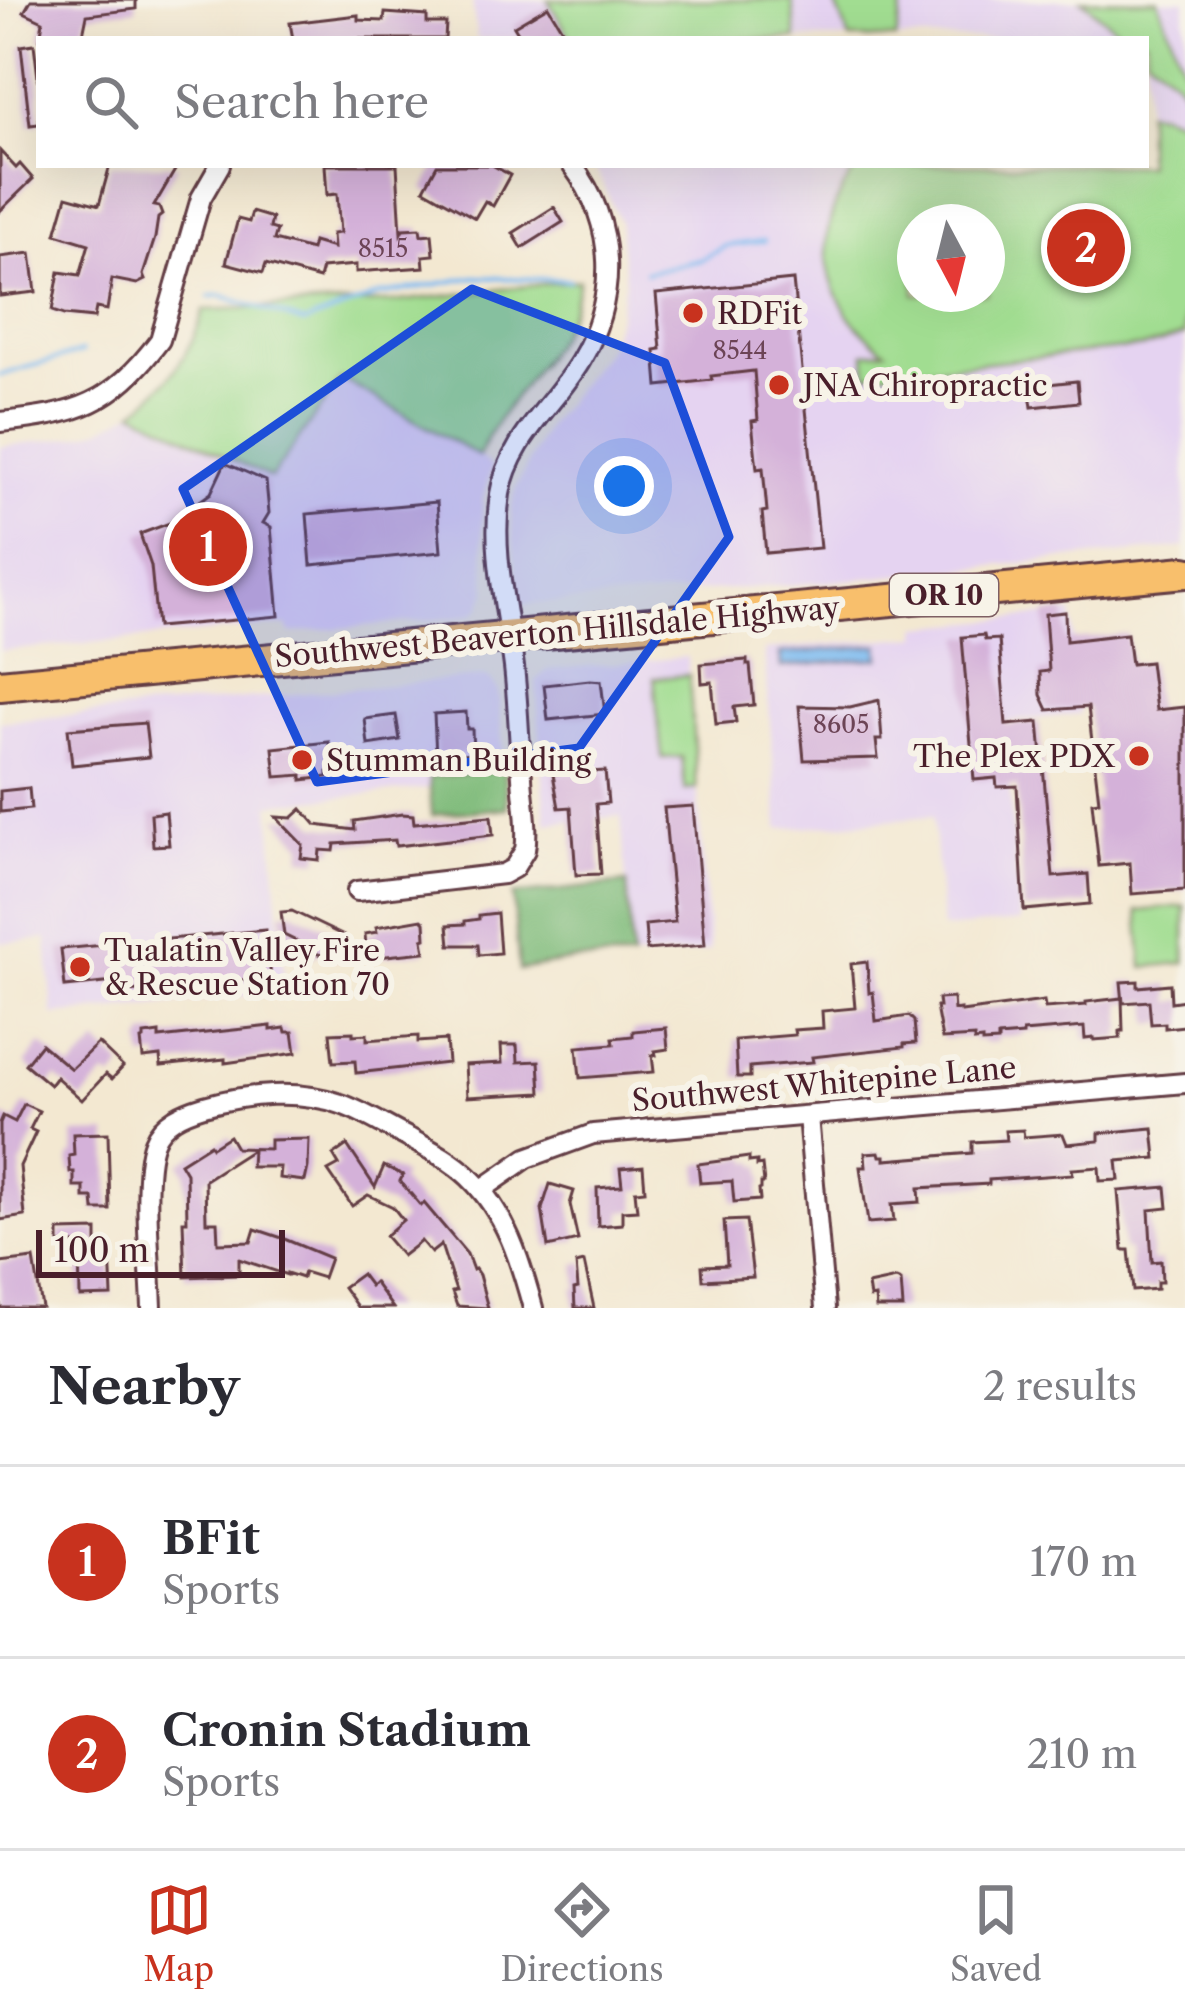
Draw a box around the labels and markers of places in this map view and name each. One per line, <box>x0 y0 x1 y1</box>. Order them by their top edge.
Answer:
pin: 2 <box>1047 203 1125 293</box>
place label: RDFit <box>717 295 802 332</box>
marker: RDFit <box>680 300 706 326</box>
place label: JNA Chiropractic <box>799 367 1047 404</box>
marker: JNA Chiropractic <box>766 372 792 398</box>
pin: 1 <box>169 502 247 592</box>
place label: The Plex PDX <box>913 738 1115 775</box>
place label: Stumman Building <box>326 742 591 779</box>
marker: The Plex PDX <box>1126 743 1152 769</box>
marker: Stumman Building <box>289 747 315 773</box>
place label: Tualatin Valley Fire & Rescue Station 70 <box>104 932 390 1003</box>
marker: Tualatin Valley Fire & Rescue Station 70 <box>67 954 93 980</box>

